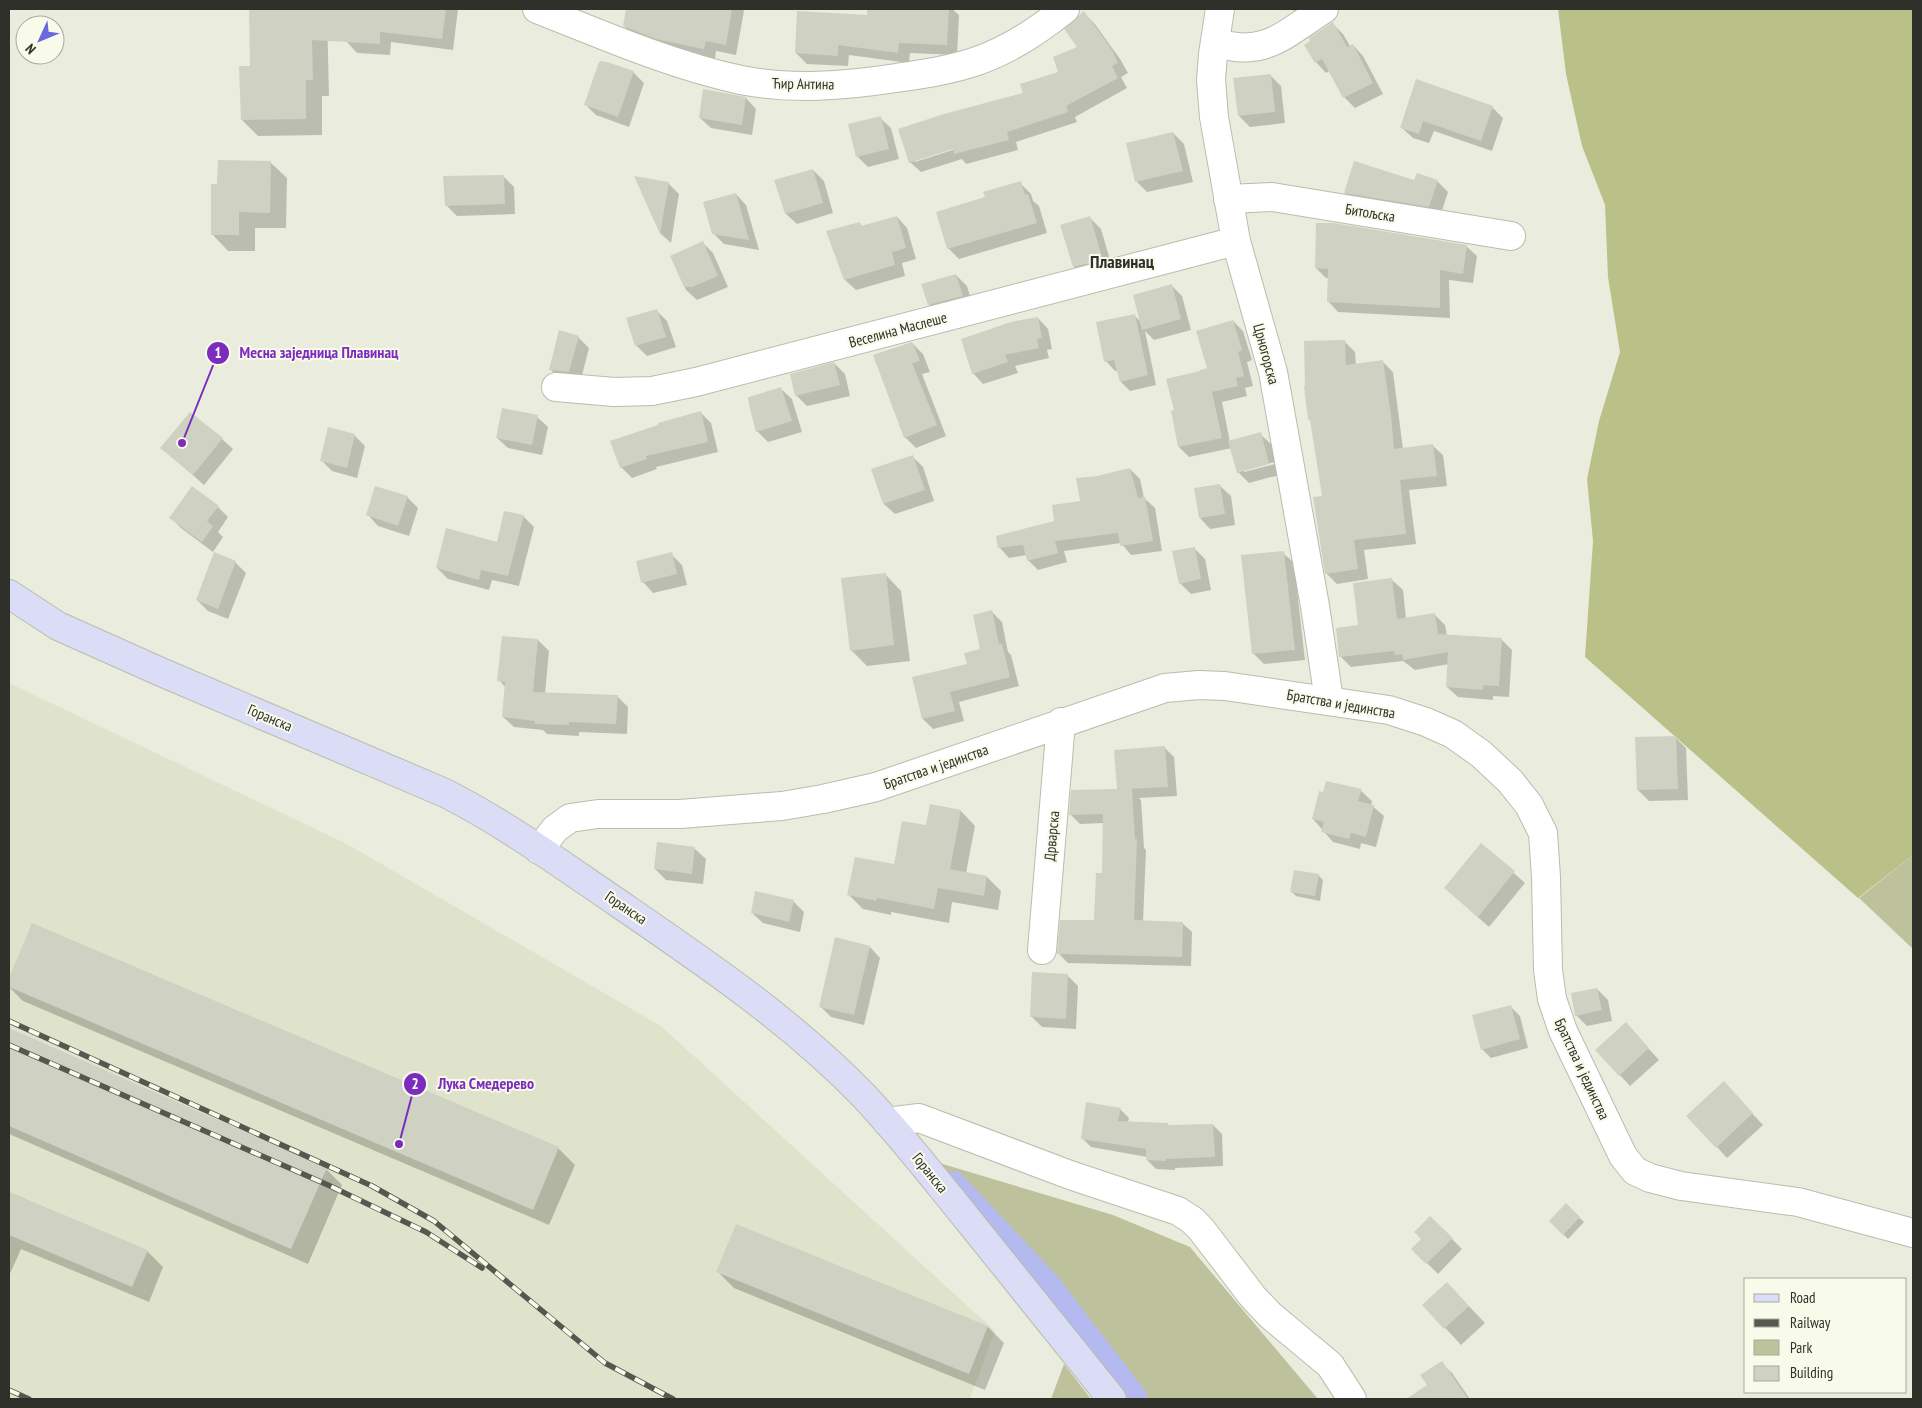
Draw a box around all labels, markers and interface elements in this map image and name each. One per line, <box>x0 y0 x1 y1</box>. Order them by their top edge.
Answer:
north arrow <box>15 15 65 65</box>
text: N <box>22 40 40 58</box>
street label: Ћир Антина <box>772 73 834 94</box>
street label: Битољска <box>1344 199 1396 226</box>
district label: Плавинац <box>1090 250 1155 273</box>
street label: Веселина Маслеше <box>847 307 949 352</box>
street label: Црногорска <box>1249 321 1284 386</box>
callout: Месна заједница Плавинац <box>205 337 409 368</box>
text: Месна заједница Плавинац <box>240 342 399 362</box>
text: 1 <box>214 343 222 362</box>
street label: Братства и јединства <box>1285 685 1397 722</box>
street label: Горанска <box>245 700 295 735</box>
street label: Братства и јединства <box>881 740 991 793</box>
street label: Дрварска <box>1040 810 1063 862</box>
street label: Горанска <box>602 887 651 929</box>
street label: Братства и јединства <box>1551 1015 1614 1123</box>
callout: Лука Смедерево <box>402 1068 544 1099</box>
text: Лука Смедерево <box>437 1073 534 1093</box>
text: 2 <box>411 1074 419 1093</box>
street label: Горанска <box>908 1149 952 1197</box>
legend <box>1744 1278 1907 1393</box>
text: Road <box>1790 1288 1816 1307</box>
text: Railway <box>1790 1313 1831 1332</box>
text: Park <box>1790 1338 1812 1357</box>
text: Building <box>1790 1363 1833 1382</box>

